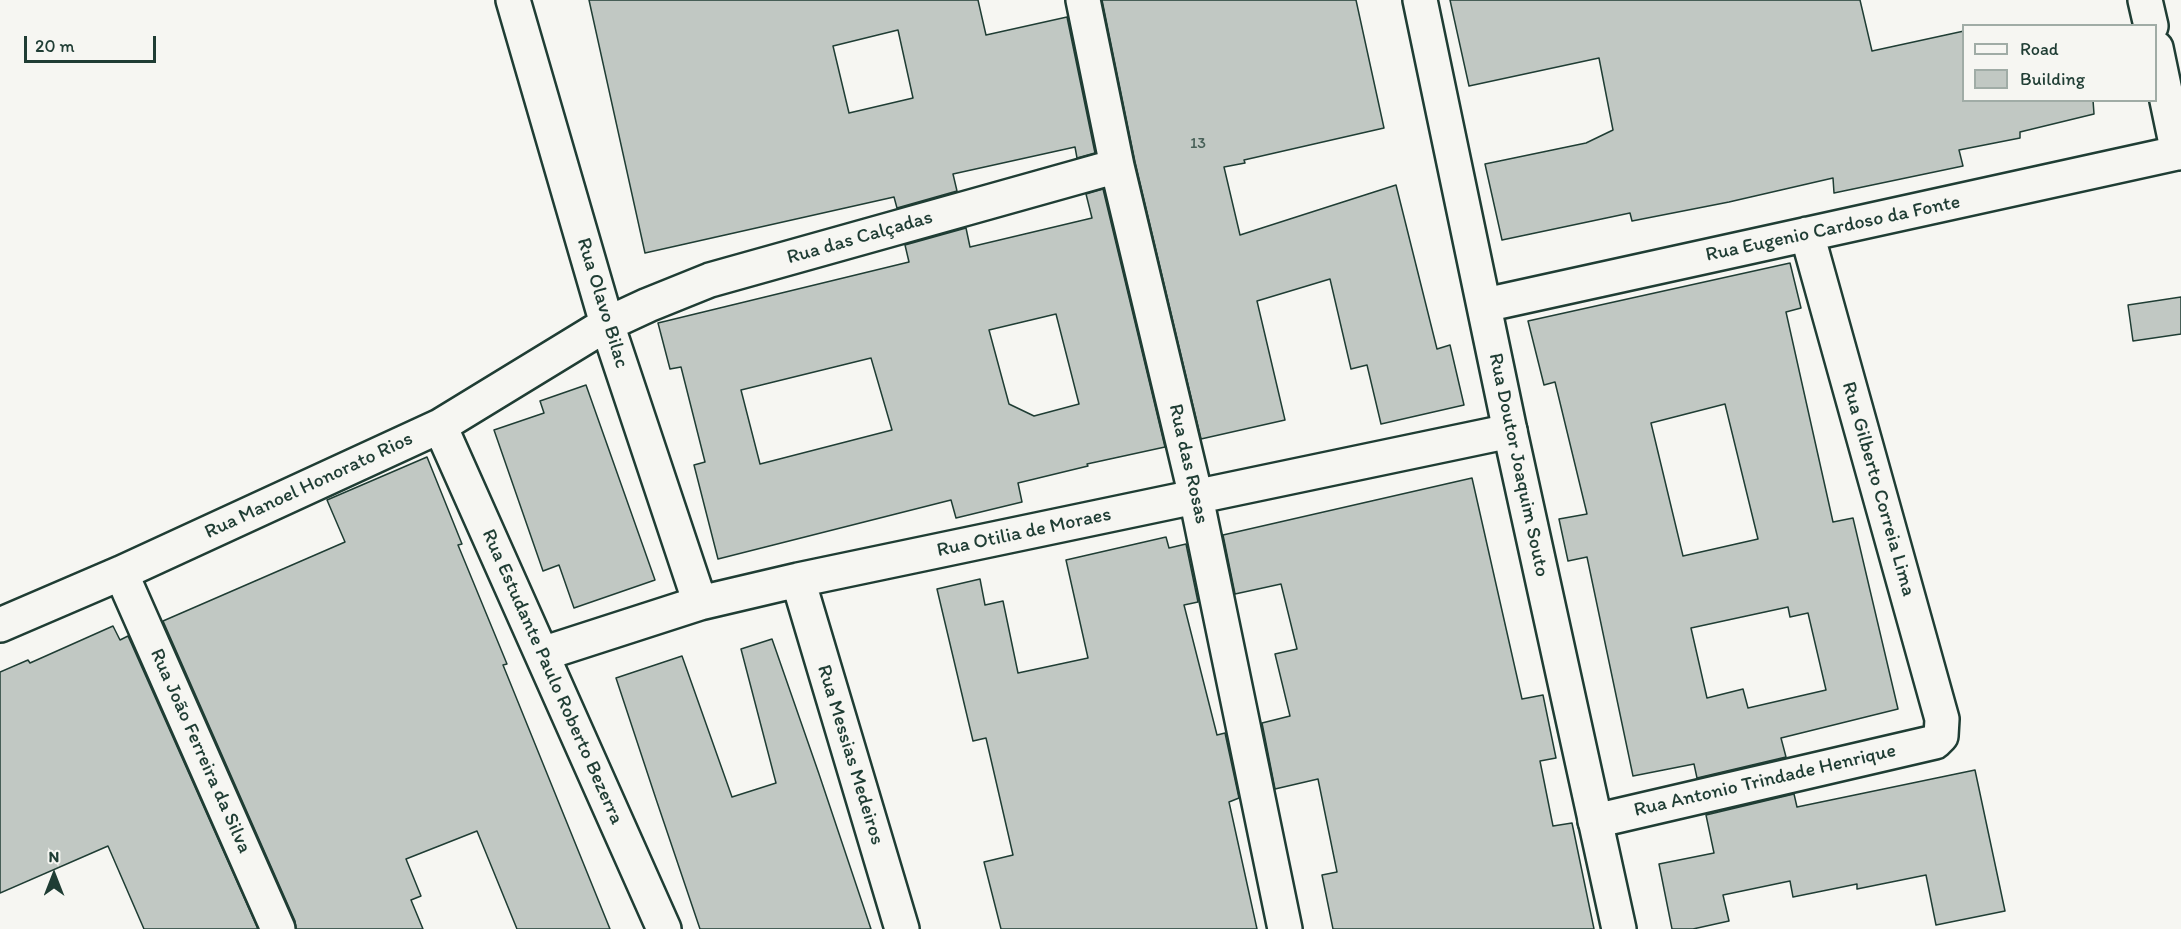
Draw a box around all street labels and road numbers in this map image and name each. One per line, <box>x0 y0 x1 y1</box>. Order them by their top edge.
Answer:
street label: Rua Eugenio Cardoso da Fonte <box>1704 190 1962 268</box>
street label: Rua das Calçadas <box>784 206 936 270</box>
street label: Rua Olavo Bilac <box>571 235 633 371</box>
street label: Rua Doutor Joaquim Souto <box>1483 351 1553 579</box>
street label: Rua Gilberto Correia Lima <box>1836 379 1920 599</box>
street label: Rua das Rosas <box>1163 402 1213 526</box>
street label: Rua Manoel Honorato Rios <box>201 427 417 545</box>
street label: Rua Otilia de Moraes <box>935 503 1113 563</box>
street label: Rua Estudante Paulo Roberto Bezerra <box>476 526 628 828</box>
street label: Rua João Ferreira da Silva <box>144 645 256 857</box>
street label: Rua Messias Medeiros <box>811 662 889 848</box>
street label: Rua Antonio Trindade Henrique <box>1632 739 1898 823</box>

